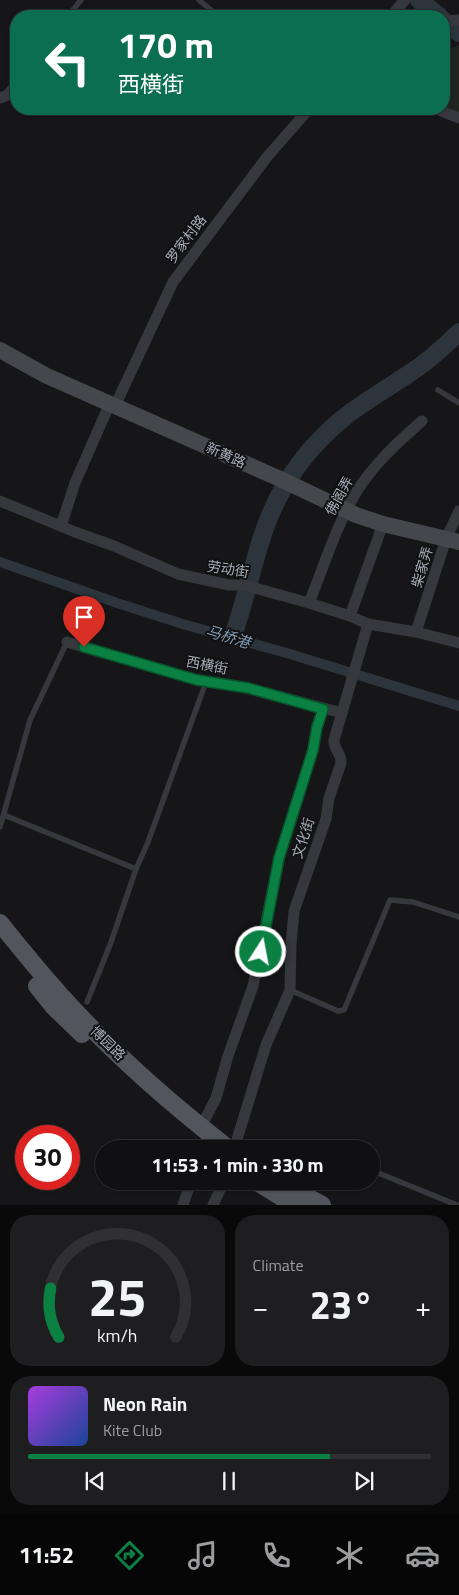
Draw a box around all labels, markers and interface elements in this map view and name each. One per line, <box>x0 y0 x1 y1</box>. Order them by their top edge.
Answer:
text: 170 m <box>118 18 214 72</box>
icon: left <box>35 30 100 95</box>
text: 西横街 <box>118 67 184 101</box>
street label: 罗家村路 <box>160 210 211 267</box>
street label: 新黄路 <box>203 436 250 473</box>
street label: 佛阁弄 <box>319 472 358 519</box>
street label: 柴家弄 <box>405 544 438 590</box>
street label: 劳动街 <box>206 555 250 582</box>
pin <box>63 596 105 647</box>
icon: arrive <box>70 603 98 631</box>
water label: 马桥港 <box>203 619 255 655</box>
street label: 西横街 <box>184 650 230 679</box>
street label: 文化街 <box>286 815 319 861</box>
position arrow <box>234 925 286 977</box>
street label: 博园路 <box>86 1020 131 1065</box>
speed limit sign: 30 <box>15 1125 80 1190</box>
text: 11:53 · 1 min · 330 m <box>151 1150 324 1179</box>
text: Climate <box>253 1253 304 1277</box>
text: 25 <box>88 1257 146 1336</box>
text: 23° <box>310 1276 374 1334</box>
text: − <box>253 1285 268 1328</box>
text: + <box>415 1285 431 1328</box>
text: km/h <box>97 1322 137 1349</box>
text: Neon Rain <box>103 1389 187 1418</box>
text: Kite Club <box>103 1418 162 1442</box>
icon: previous <box>81 1467 109 1495</box>
icon: pause <box>215 1467 243 1495</box>
icon: next <box>350 1467 378 1495</box>
text: 11:52 <box>19 1538 74 1572</box>
icon: directions <box>112 1538 147 1573</box>
icon: music <box>185 1538 220 1573</box>
icon: phone <box>259 1538 294 1573</box>
icon: climate <box>332 1538 367 1573</box>
icon: car <box>405 1538 440 1573</box>

